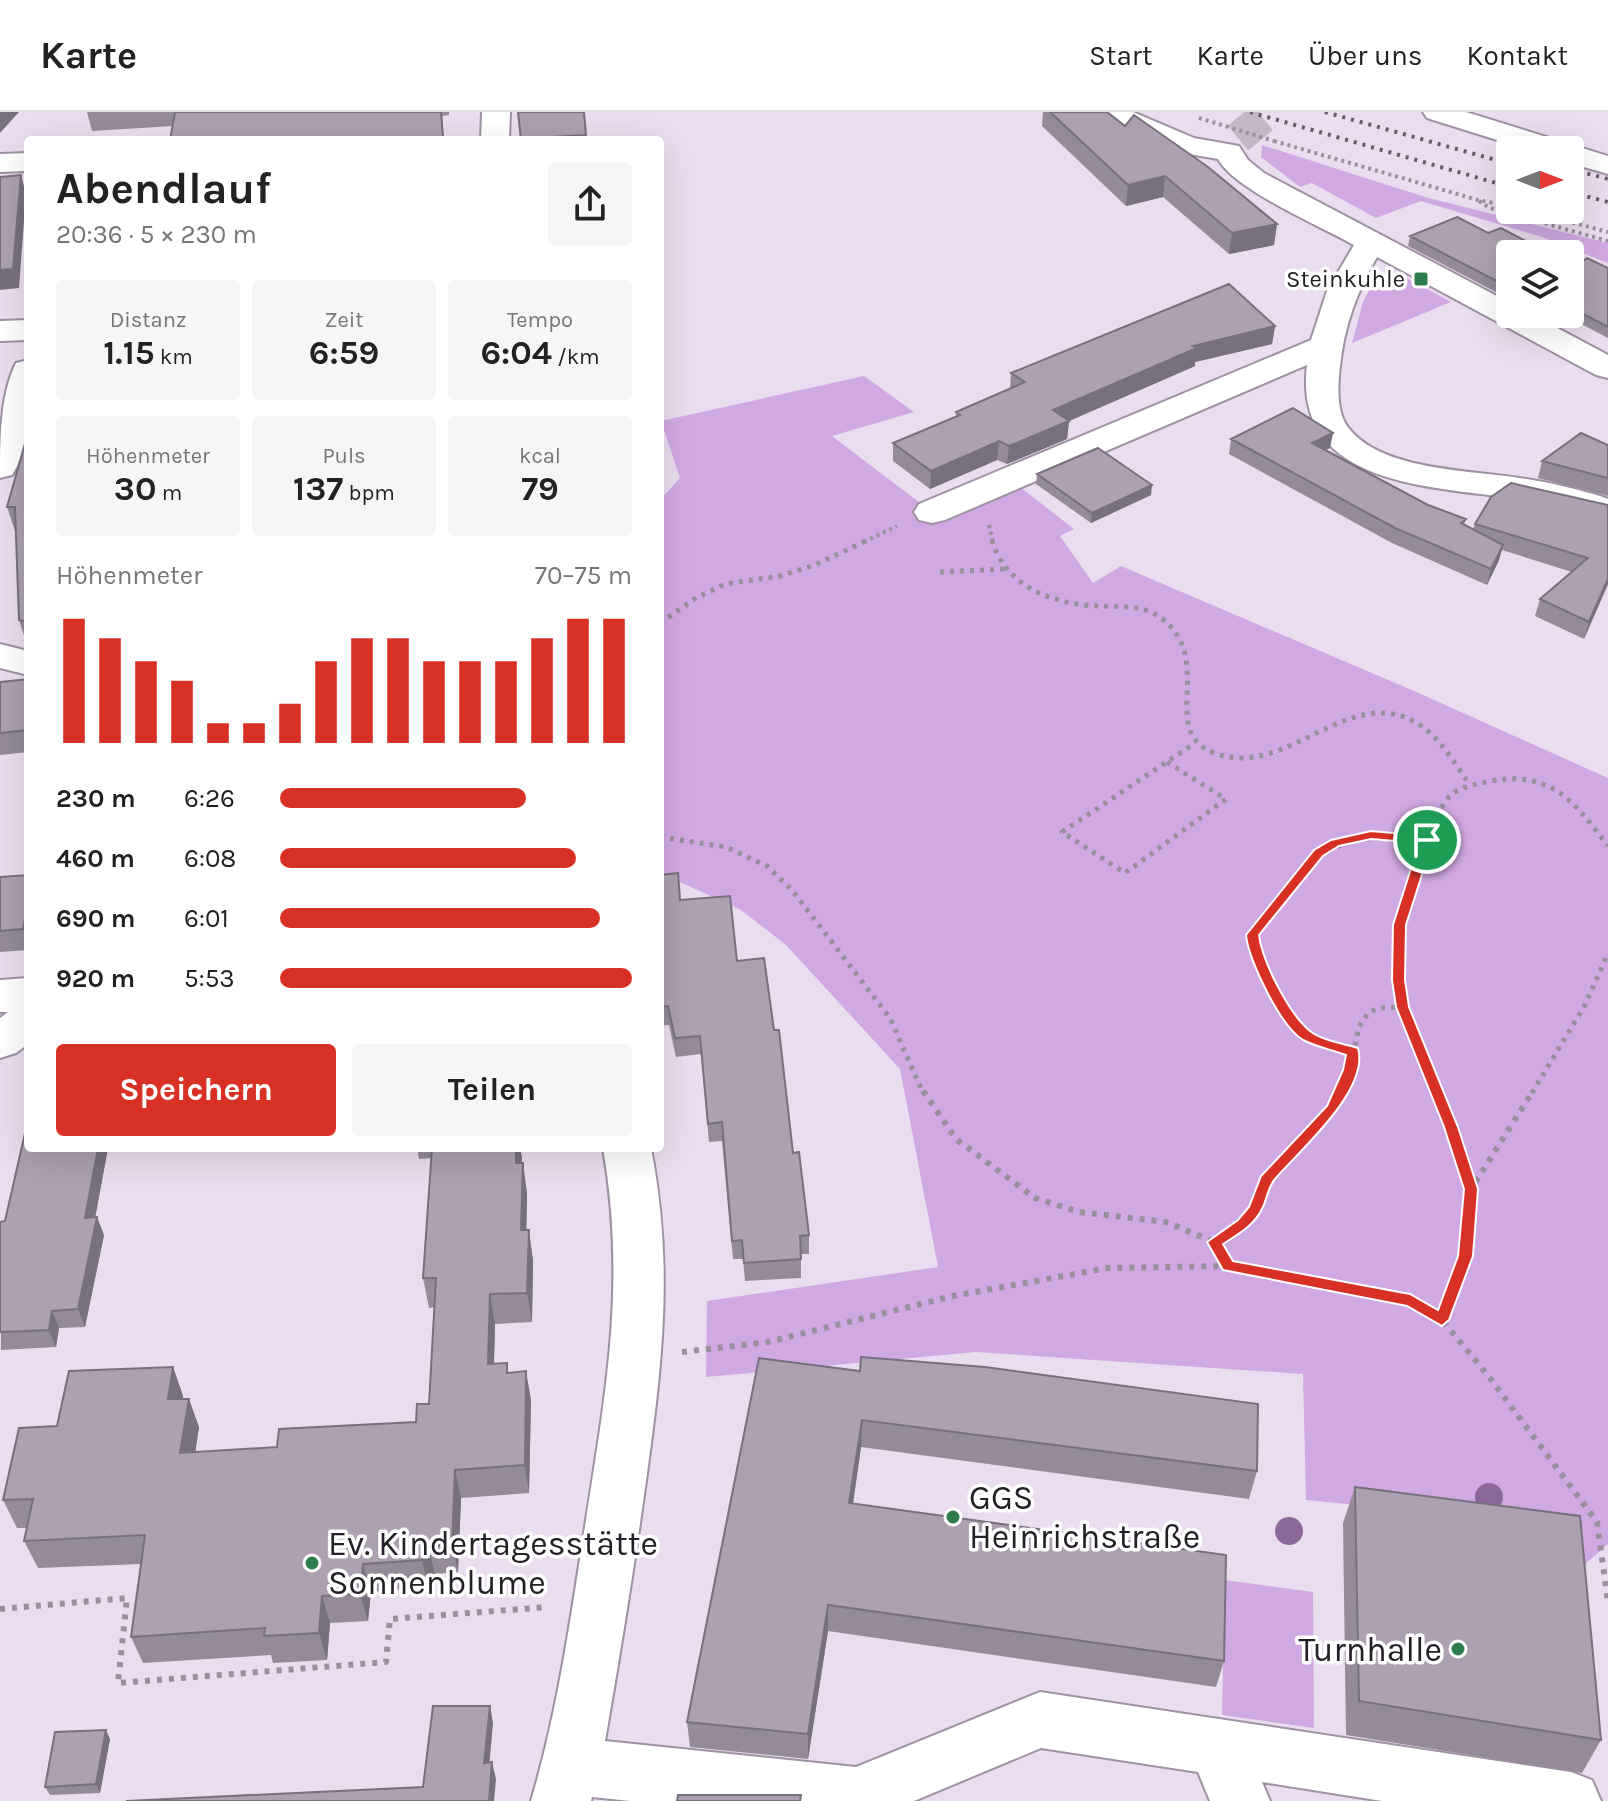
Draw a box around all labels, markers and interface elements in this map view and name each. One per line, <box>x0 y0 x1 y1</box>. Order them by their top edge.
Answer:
text: Karte <box>40 33 137 78</box>
text: Start <box>1089 39 1152 72</box>
text: Karte <box>1196 39 1264 72</box>
text: Über uns <box>1308 39 1423 72</box>
text: Kontakt <box>1467 39 1568 72</box>
north arrow <box>1496 136 1584 224</box>
map controls <box>1496 136 1584 328</box>
button: share <box>548 162 632 246</box>
text: Abendlauf <box>56 163 271 214</box>
text: 20:36 · 5 × 230 m <box>56 219 257 250</box>
button: layers <box>1496 240 1584 328</box>
place label: Steinkuhle <box>1286 265 1405 293</box>
marker: Steinkuhle <box>1412 270 1430 288</box>
text: Distanz <box>110 307 186 333</box>
text: Zeit <box>324 307 364 333</box>
text: Tempo <box>507 307 573 333</box>
text: 1.15 <box>103 333 155 373</box>
text: 6:59 <box>309 333 379 373</box>
text: 6:04 <box>480 333 552 373</box>
text: km <box>155 344 193 370</box>
text: /km <box>552 344 600 370</box>
text: Höhenmeter <box>86 443 210 469</box>
text: Puls <box>322 443 366 469</box>
text: kcal <box>519 443 561 469</box>
text: 30 <box>114 469 156 509</box>
text: 137 <box>293 469 343 509</box>
text: 79 <box>521 469 559 509</box>
text: m <box>156 480 182 506</box>
text: bpm <box>343 480 395 506</box>
text: Höhenmeter <box>56 560 203 591</box>
text: 70–75 m <box>535 560 632 591</box>
text: 230 m <box>56 783 136 814</box>
text: 6:26 <box>184 783 235 814</box>
pin <box>1393 806 1461 874</box>
icon: arrive <box>1405 818 1449 862</box>
text: 460 m <box>56 843 135 874</box>
text: 6:08 <box>184 843 236 874</box>
text: 690 m <box>56 903 135 934</box>
text: 6:01 <box>184 903 229 934</box>
text: 920 m <box>56 963 135 994</box>
text: 5:53 <box>184 963 235 994</box>
button: Speichern <box>56 1044 336 1136</box>
button: Teilen <box>352 1044 632 1136</box>
place label: GGS Heinrichstraße <box>969 1478 1200 1557</box>
marker: GGS Heinrichstraße <box>944 1508 962 1526</box>
place label: Ev. Kindertagesstätte Sonnenblume <box>328 1524 658 1603</box>
marker: Ev. Kindertagesstätte Sonnenblume <box>303 1554 321 1572</box>
place label: Turnhalle <box>1298 1630 1442 1670</box>
marker: Turnhalle <box>1449 1640 1467 1658</box>

